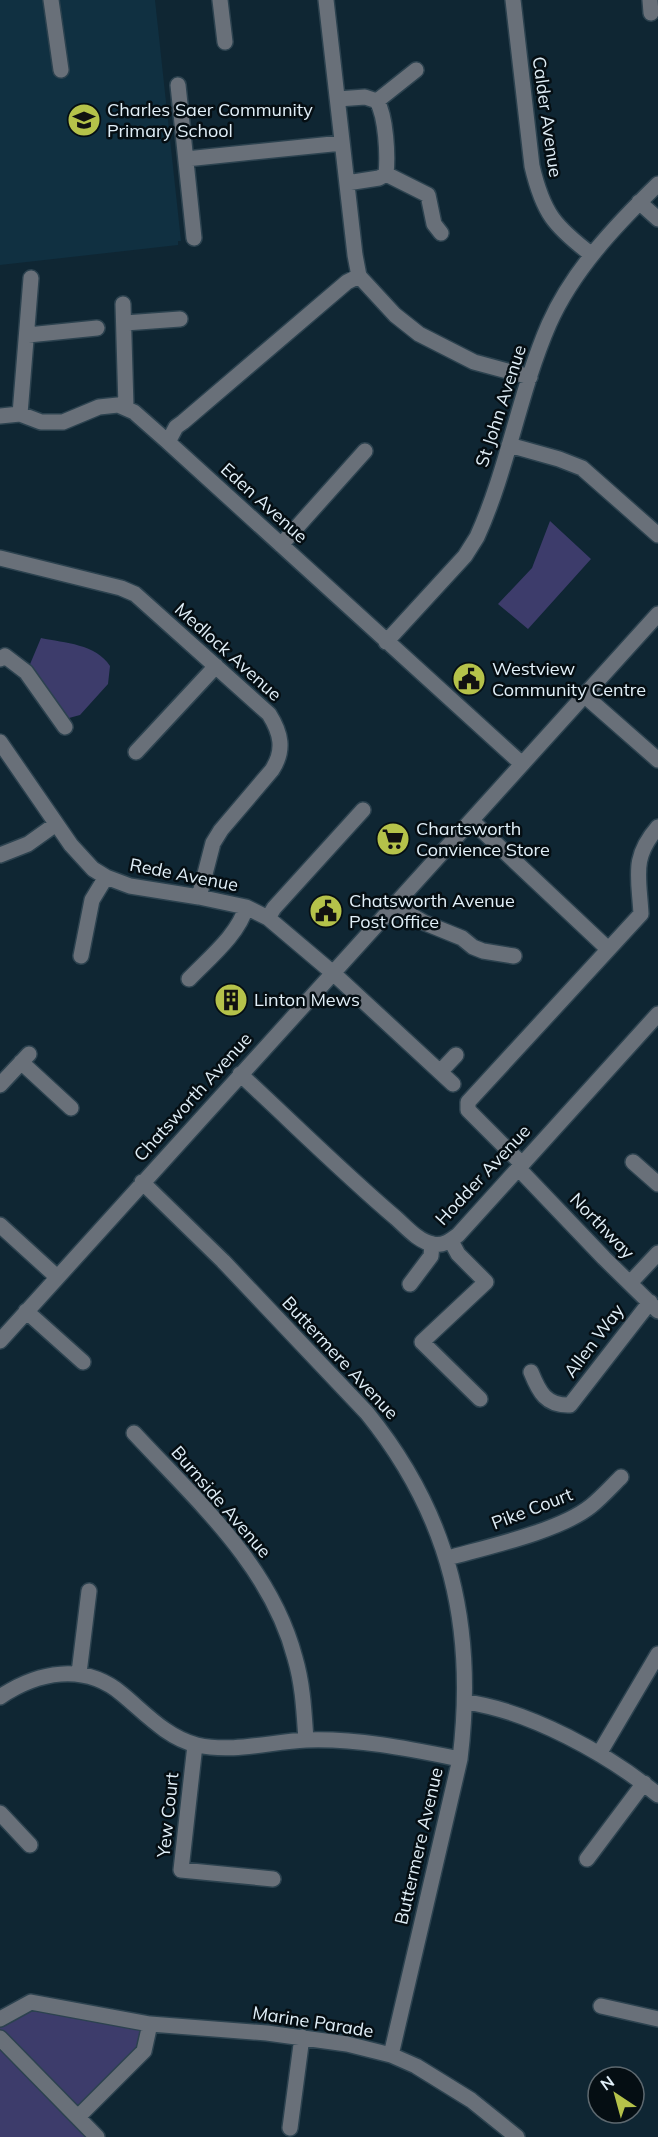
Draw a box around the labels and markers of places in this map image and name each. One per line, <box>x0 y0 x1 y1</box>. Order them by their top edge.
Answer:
place label: Charles Saer Community Primary School <box>107 98 313 142</box>
school or university icon: Charles Saer Community Primary School <box>66 102 102 138</box>
place label: Westview Community Centre <box>492 657 646 701</box>
public building icon: Westview Community Centre <box>451 661 487 697</box>
place label: Chartsworth Convience Store <box>416 817 550 861</box>
supermarket icon: Chartsworth Convience Store <box>375 821 411 857</box>
place label: Chatsworth Avenue Post Office <box>349 889 515 933</box>
public building icon: Chatsworth Avenue Post Office <box>308 893 344 929</box>
building icon: Linton Mews <box>213 982 249 1018</box>
place label: Linton Mews <box>254 988 360 1011</box>

